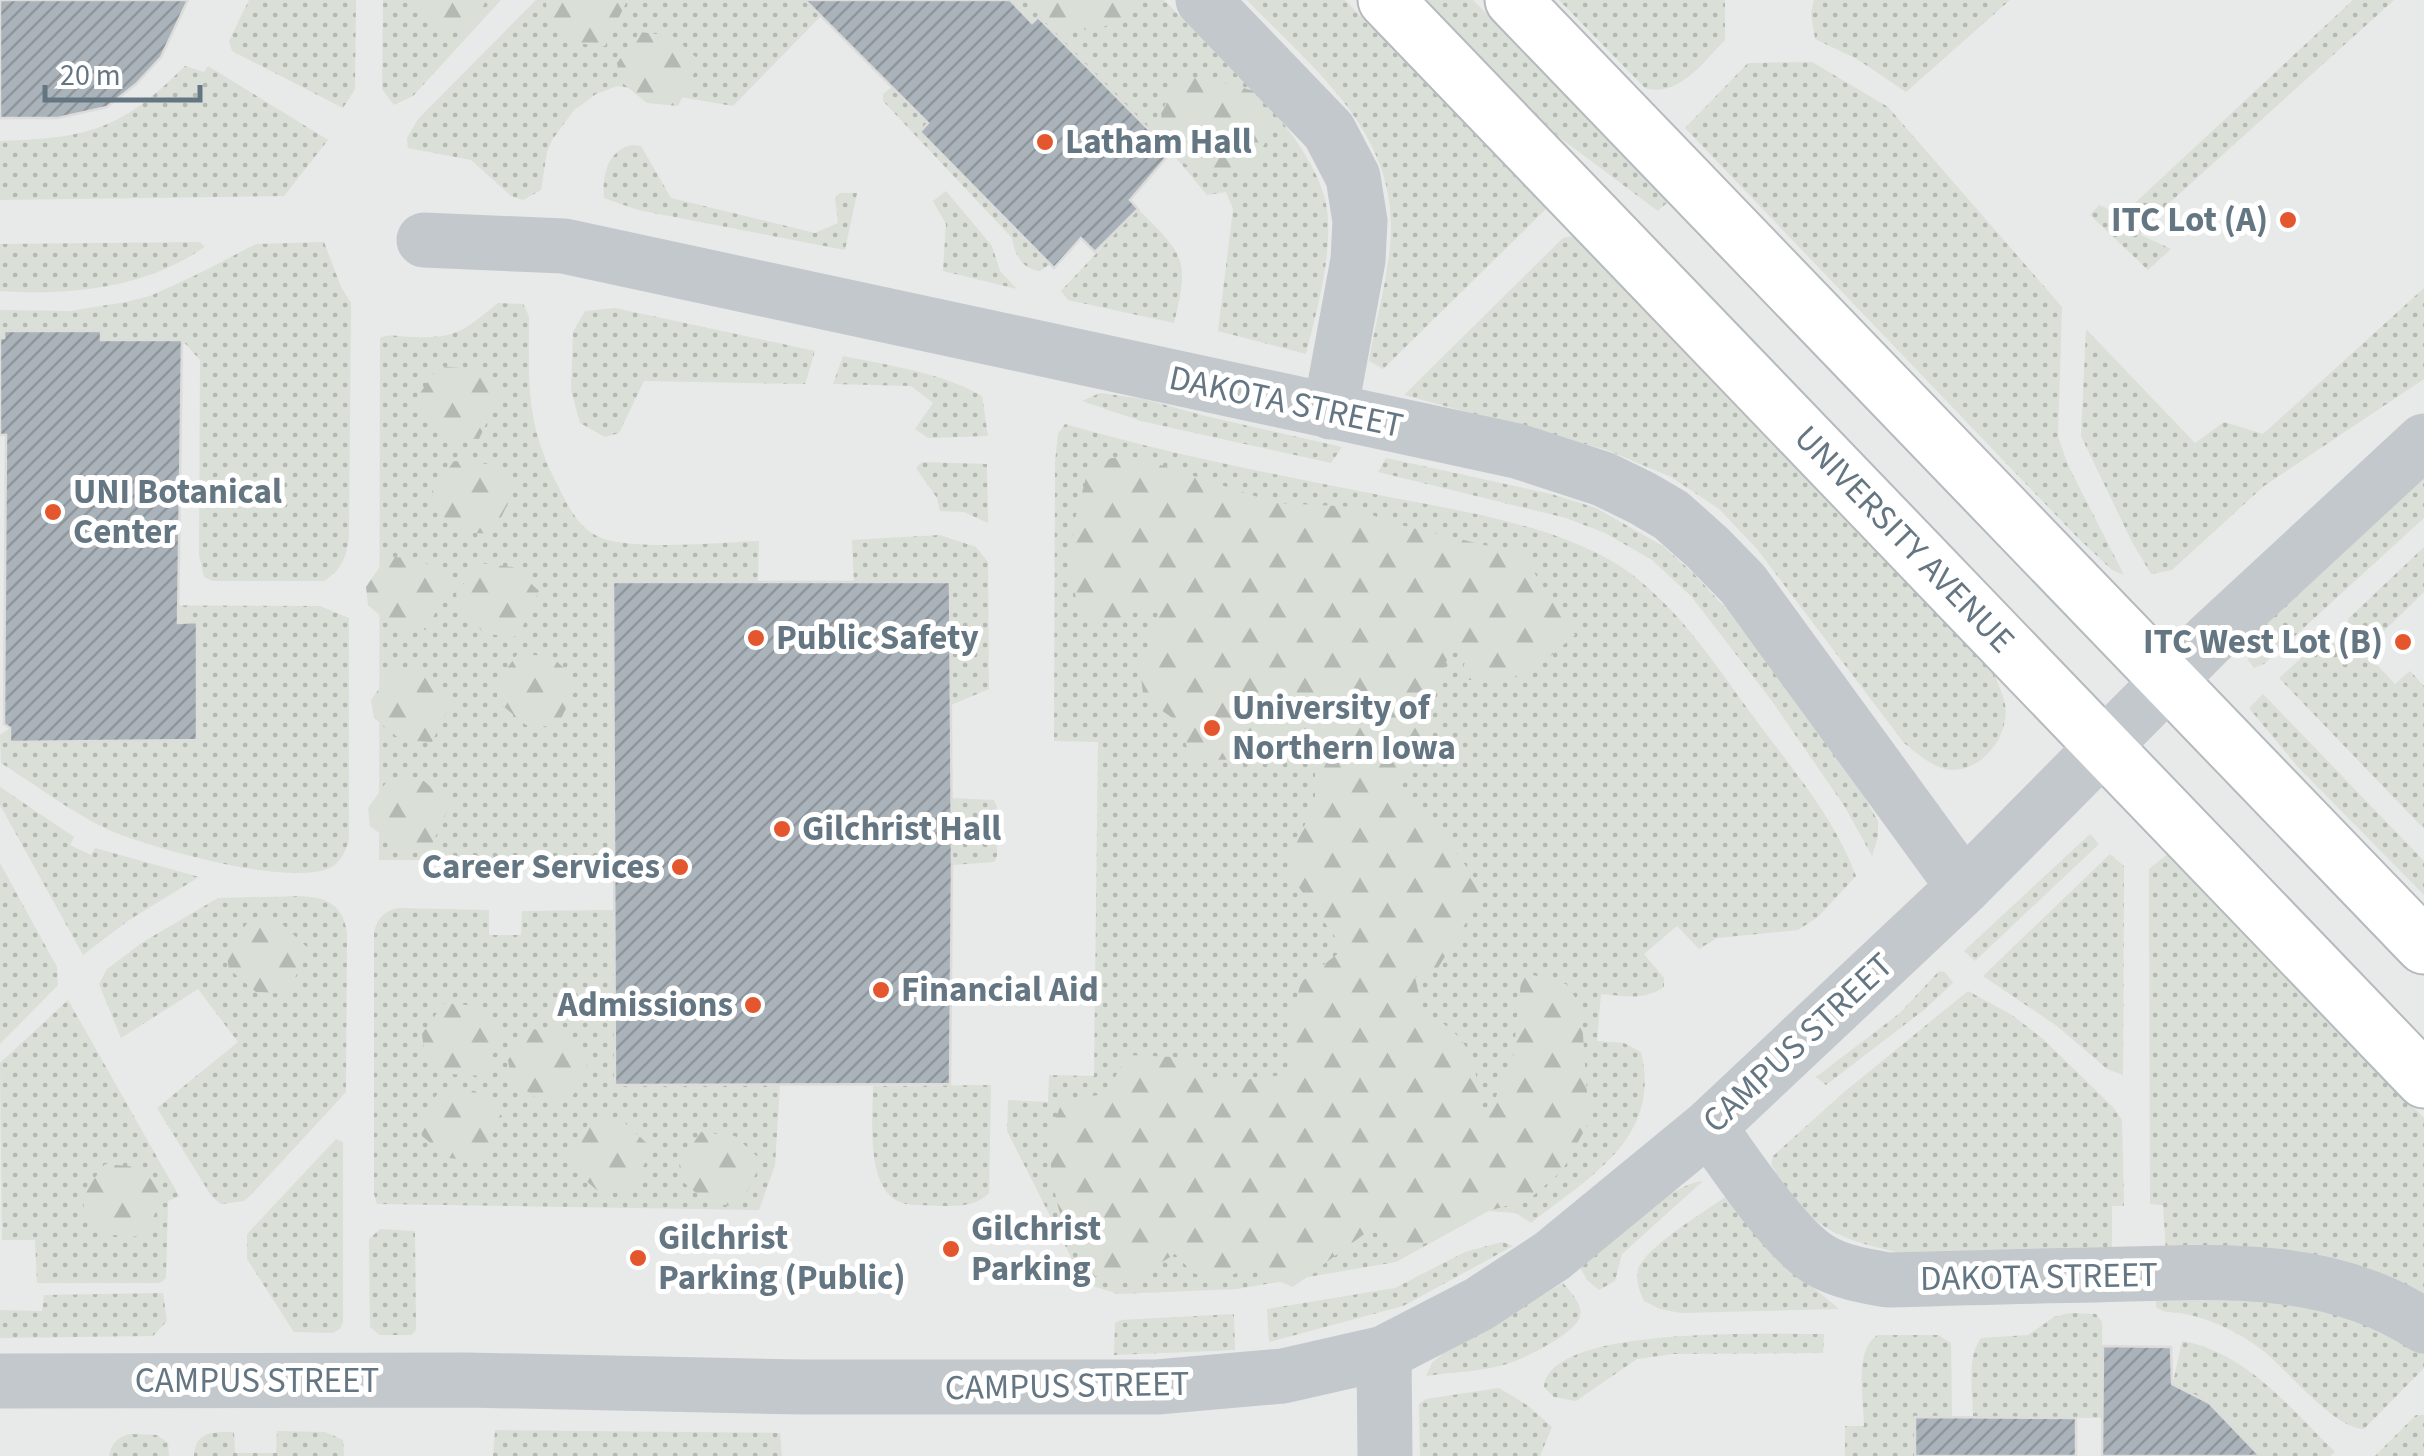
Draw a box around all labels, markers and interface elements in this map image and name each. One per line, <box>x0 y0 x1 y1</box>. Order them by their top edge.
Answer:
scale bar <box>45 40 200 102</box>
text: 20 m <box>60 54 121 97</box>
place label: Latham Hall <box>1065 117 1252 167</box>
marker: Latham Hall <box>1034 131 1056 153</box>
place label: ITC Lot (A) <box>2111 195 2268 245</box>
marker: ITC Lot (A) <box>2277 209 2299 231</box>
street label: DAKOTA STREET <box>1164 353 1408 451</box>
street label: UNIVERSITY AVENUE <box>1783 414 2026 664</box>
place label: UNI Botanical Center <box>73 467 282 557</box>
marker: UNI Botanical Center <box>42 501 64 523</box>
place label: Public Safety <box>776 613 979 663</box>
place label: ITC West Lot (B) <box>2143 617 2383 667</box>
marker: Public Safety <box>745 627 767 649</box>
marker: ITC West Lot (B) <box>2392 631 2414 653</box>
place label: University of Northern Iowa <box>1232 683 1456 773</box>
marker: University of Northern Iowa <box>1201 717 1223 739</box>
place label: Gilchrist Hall <box>802 804 1001 854</box>
marker: Gilchrist Hall <box>771 818 793 840</box>
place label: Career Services <box>422 842 660 892</box>
marker: Career Services <box>669 856 691 878</box>
street label: CAMPUS STREET <box>1692 941 1904 1145</box>
place label: Financial Aid <box>901 965 1099 1015</box>
marker: Financial Aid <box>870 979 892 1001</box>
place label: Admissions <box>557 980 733 1030</box>
marker: Admissions <box>742 994 764 1016</box>
place label: Gilchrist Parking <box>971 1204 1101 1294</box>
place label: Gilchrist Parking (Public) <box>658 1213 906 1303</box>
marker: Gilchrist Parking <box>940 1238 962 1260</box>
marker: Gilchrist Parking (Public) <box>627 1247 649 1269</box>
street label: DAKOTA STREET <box>1920 1250 2158 1304</box>
street label: CAMPUS STREET <box>135 1356 379 1406</box>
street label: CAMPUS STREET <box>944 1359 1190 1413</box>

